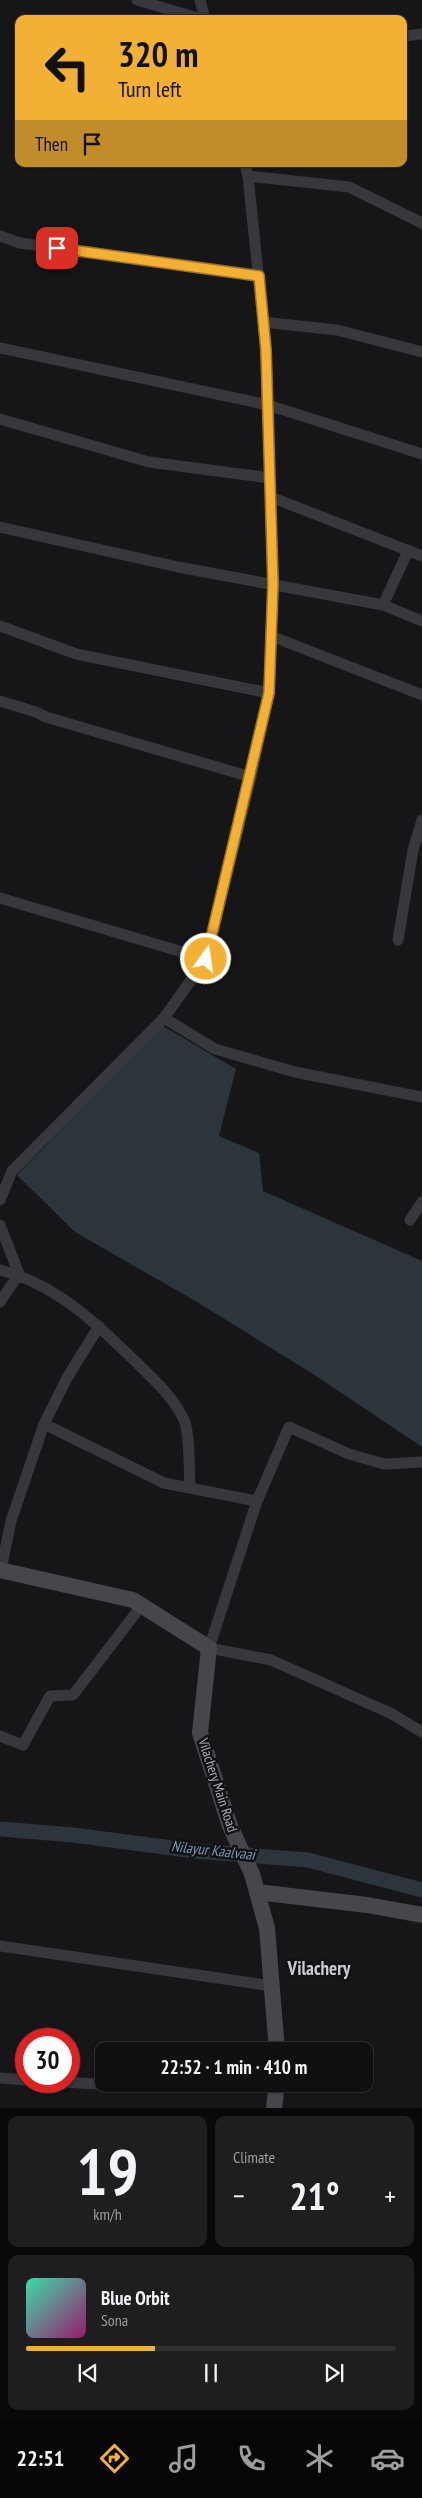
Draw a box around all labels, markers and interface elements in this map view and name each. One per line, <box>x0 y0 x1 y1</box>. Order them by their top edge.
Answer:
text: 320 m <box>118 31 199 77</box>
icon: left <box>35 35 100 100</box>
text: Turn left <box>118 75 182 103</box>
icon: arrive <box>78 130 106 158</box>
text: Then <box>35 132 68 156</box>
pin <box>36 227 78 269</box>
icon: arrive <box>43 234 71 262</box>
position arrow <box>179 932 231 984</box>
street label: Vilachery Main Road <box>194 1735 242 1834</box>
water label: Nilayur Kaalvaai <box>170 1836 257 1864</box>
district label: Vilachery <box>287 1956 351 1980</box>
speed limit sign: 30 <box>15 2028 80 2093</box>
text: 22:52 · 1 min · 410 m <box>161 2055 307 2079</box>
text: 19 <box>76 2129 139 2213</box>
text: Climate <box>233 2147 275 2167</box>
text: 21° <box>289 2171 340 2220</box>
text: − <box>233 2177 245 2214</box>
text: + <box>384 2177 396 2214</box>
text: km/h <box>93 2204 122 2224</box>
text: Blue Orbit <box>101 2286 170 2310</box>
text: Sona <box>101 2310 128 2330</box>
icon: previous <box>74 2359 102 2387</box>
icon: pause <box>197 2359 225 2387</box>
icon: next <box>320 2359 348 2387</box>
icon: directions <box>97 2441 132 2476</box>
icon: music <box>166 2441 201 2476</box>
icon: phone <box>234 2441 269 2476</box>
icon: climate <box>302 2441 337 2476</box>
icon: car <box>370 2441 405 2476</box>
text: 22:51 <box>17 2444 64 2472</box>

